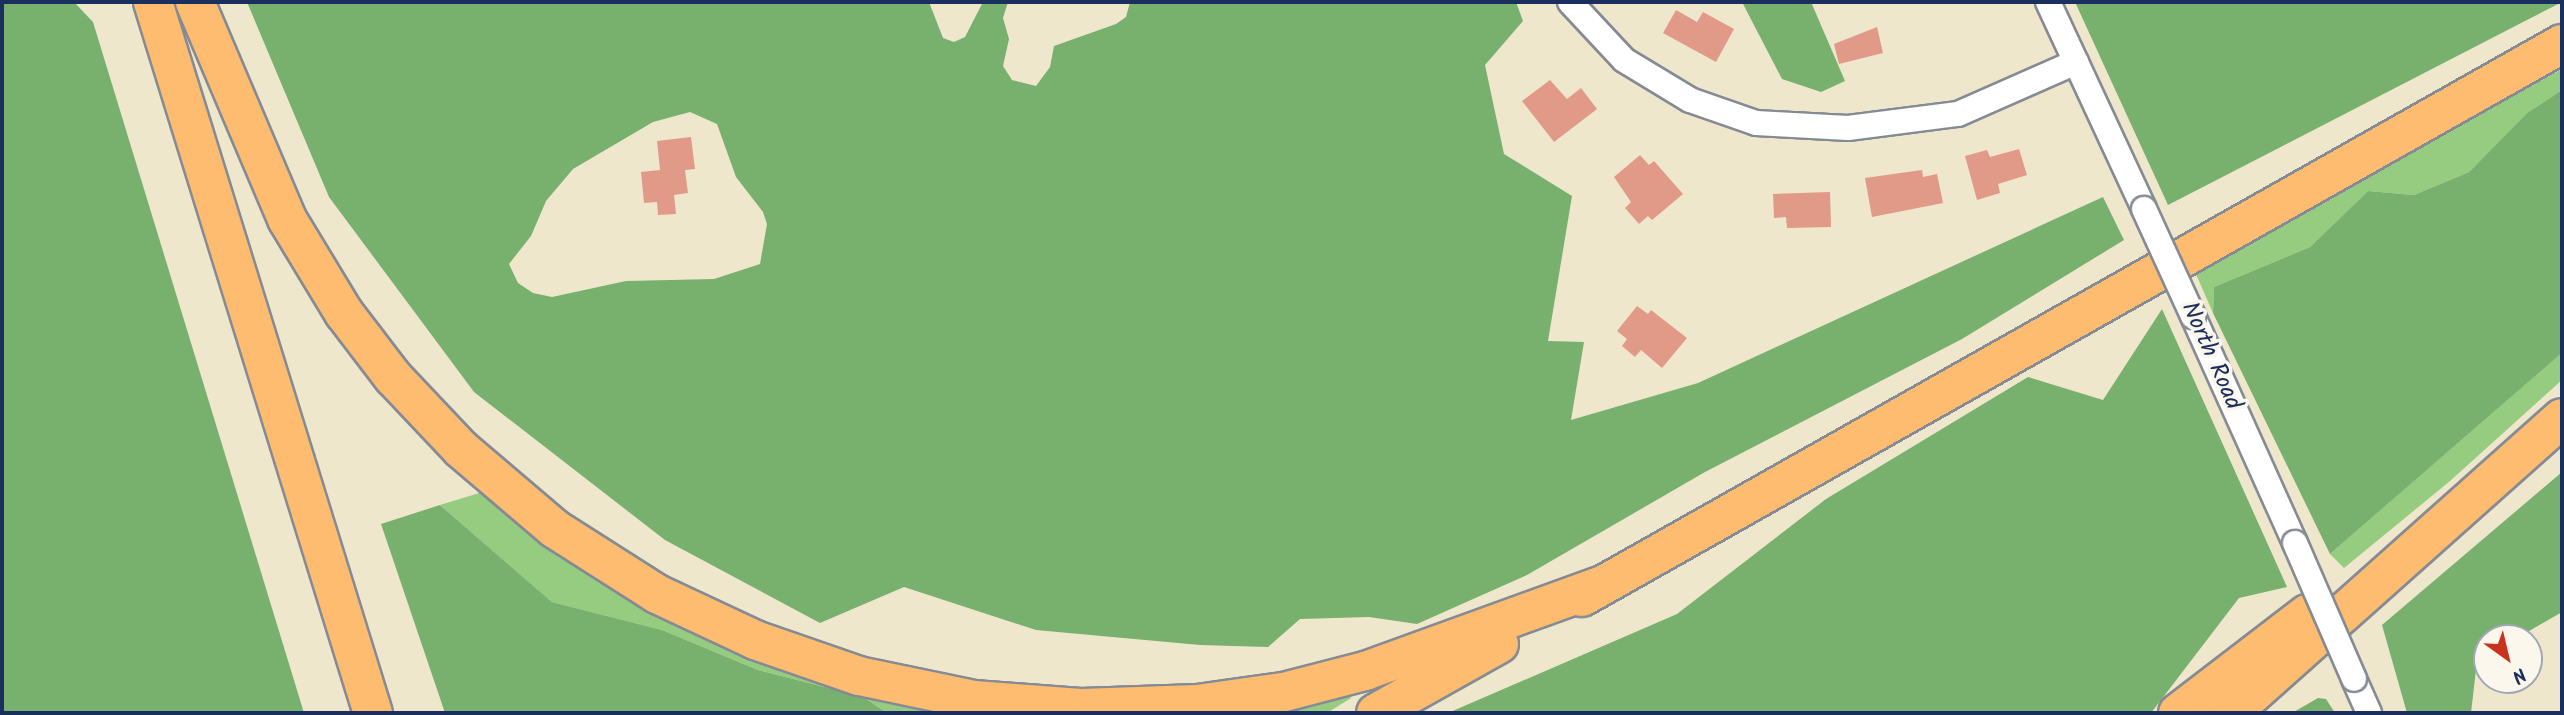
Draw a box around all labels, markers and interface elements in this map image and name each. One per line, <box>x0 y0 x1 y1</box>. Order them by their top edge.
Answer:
street label: North Road <box>2174 298 2248 414</box>
north arrow <box>2473 624 2543 694</box>
text: N <box>2505 659 2532 691</box>

